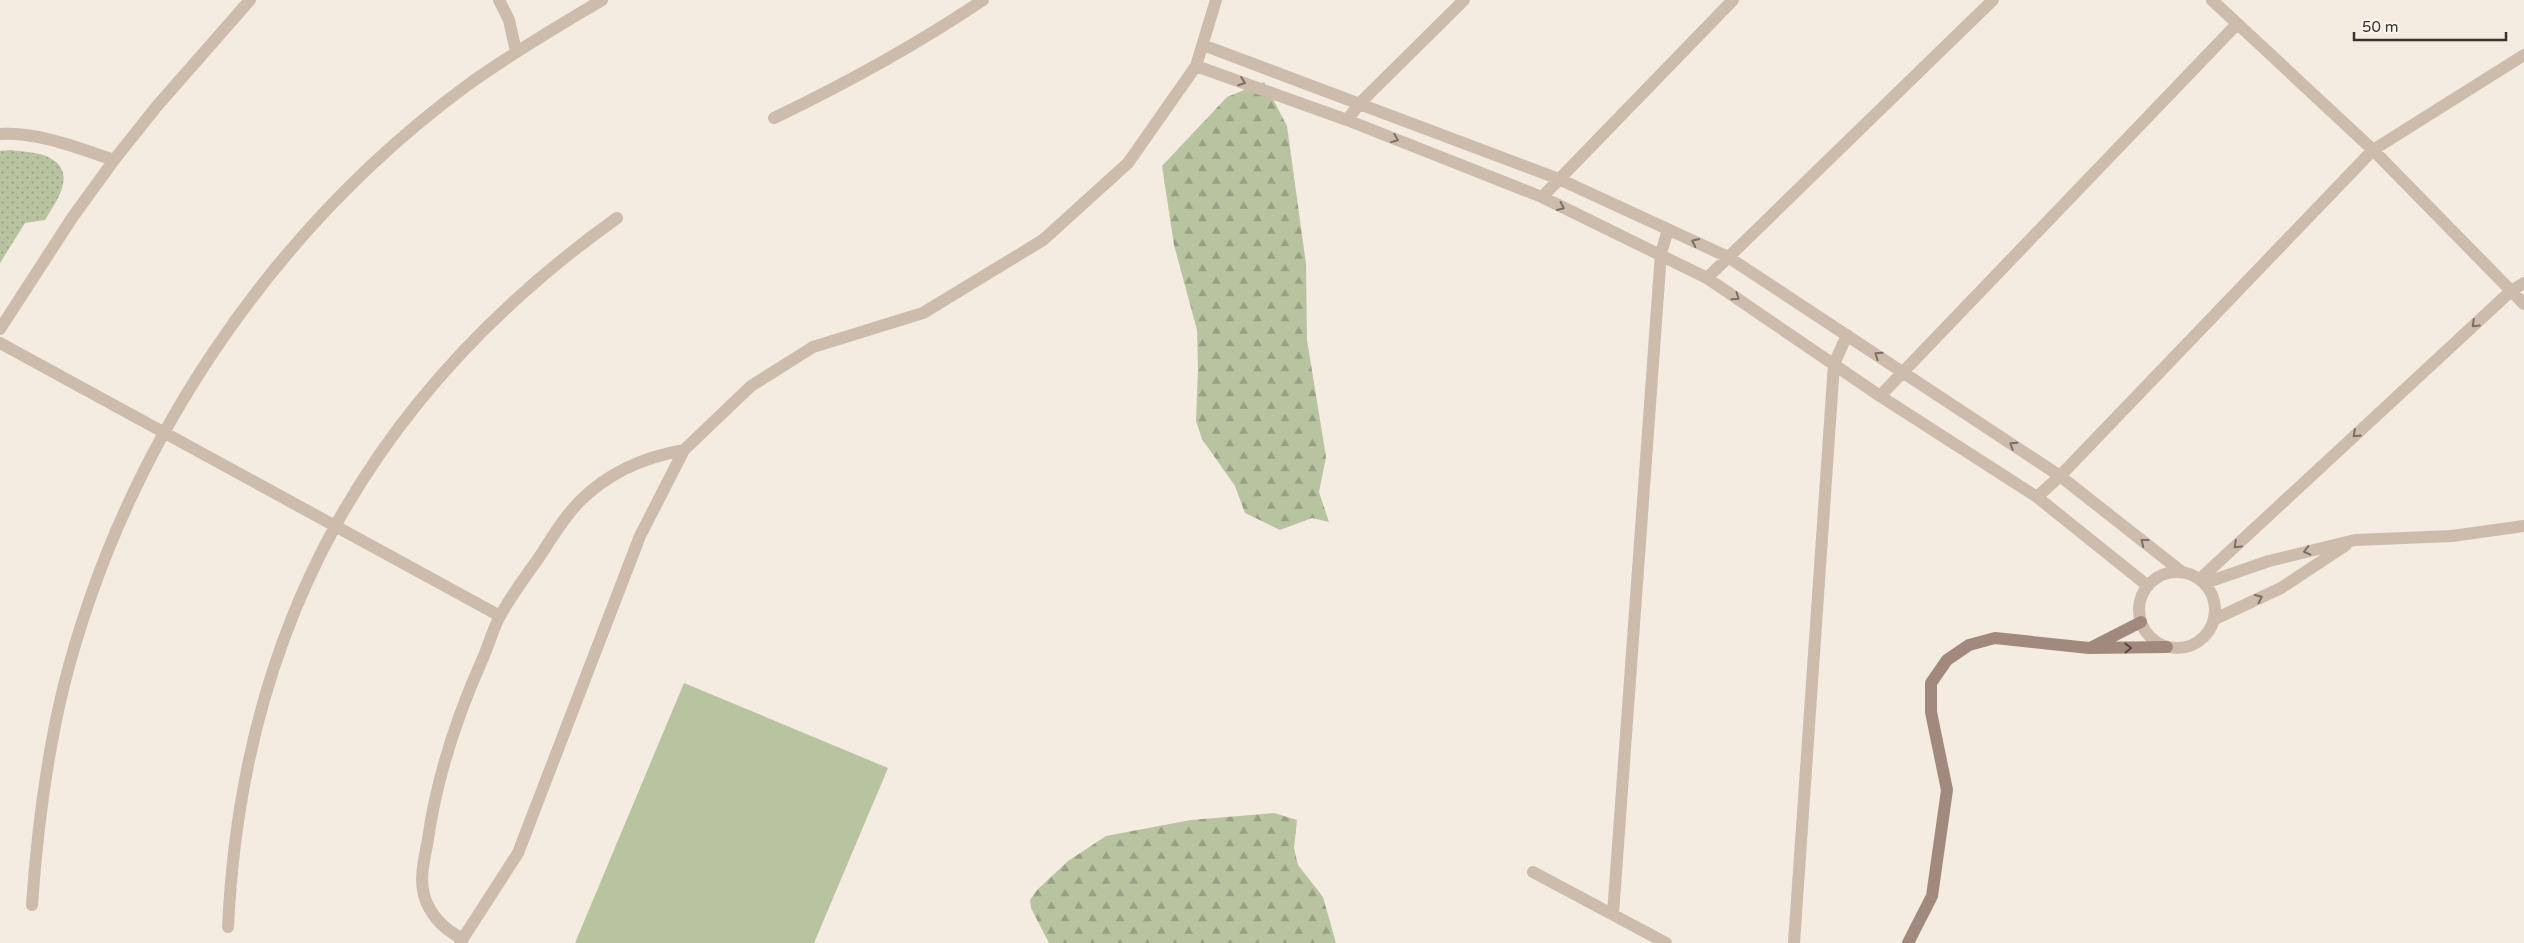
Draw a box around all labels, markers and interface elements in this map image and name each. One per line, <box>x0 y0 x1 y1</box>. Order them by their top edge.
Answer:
scale bar <box>2354 10 2506 42</box>
text: 50 m <box>2362 18 2399 36</box>
one-way arrow <box>1238 77 1246 87</box>
one-way arrow <box>1390 133 1399 143</box>
one-way arrow <box>1556 200 1565 210</box>
one-way arrow <box>1692 238 1701 248</box>
one-way arrow <box>1731 291 1740 301</box>
one-way arrow <box>2472 318 2481 327</box>
one-way arrow <box>1874 352 1883 362</box>
one-way arrow <box>2352 428 2361 437</box>
one-way arrow <box>2009 442 2019 451</box>
one-way arrow <box>2141 539 2150 547</box>
one-way arrow <box>2233 539 2242 548</box>
one-way arrow <box>2303 545 2312 556</box>
one-way arrow <box>2254 594 2263 604</box>
one-way arrow <box>2124 643 2132 653</box>

